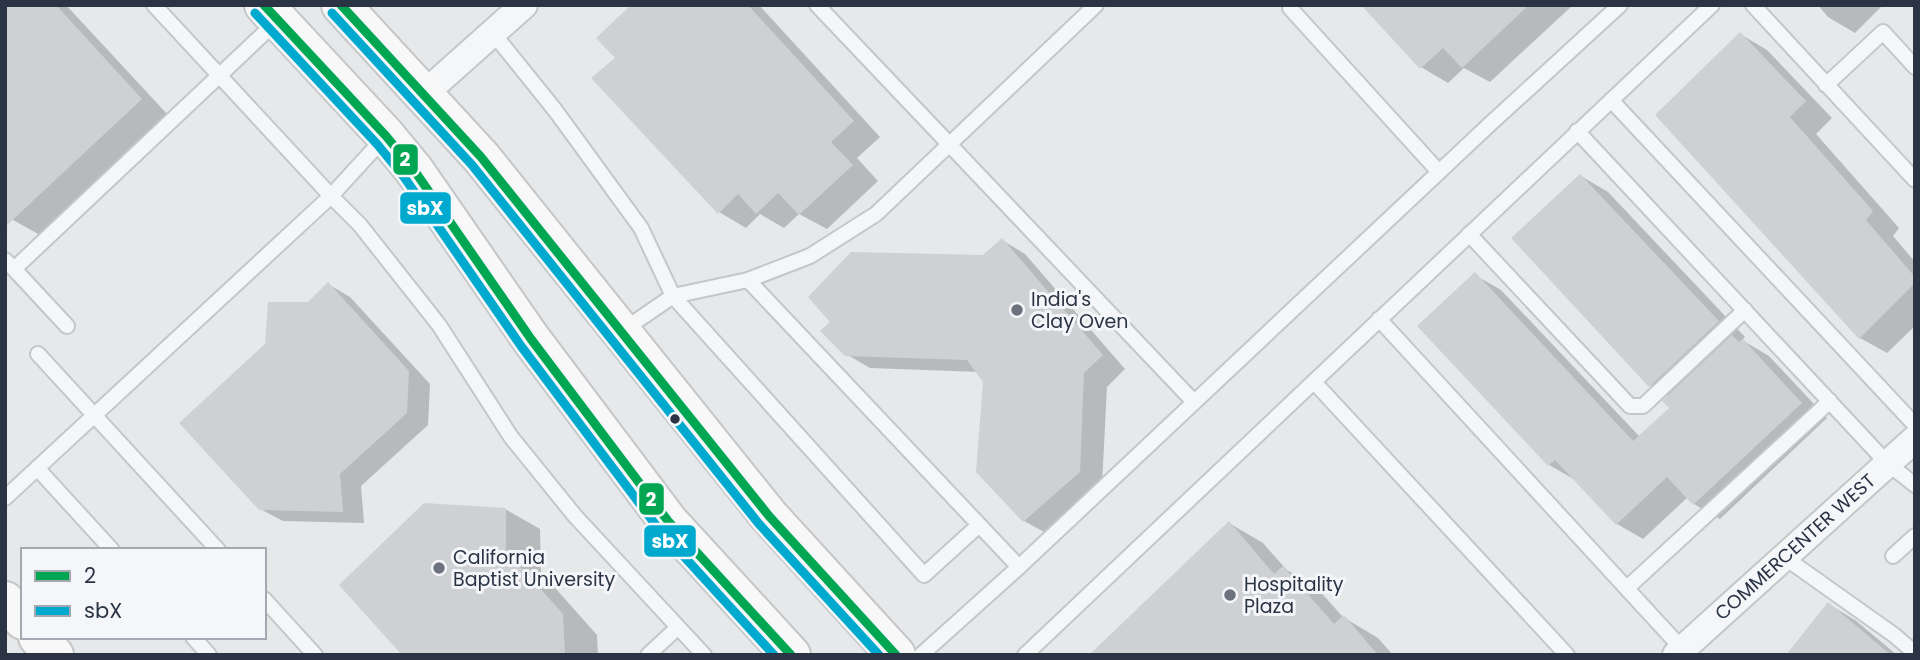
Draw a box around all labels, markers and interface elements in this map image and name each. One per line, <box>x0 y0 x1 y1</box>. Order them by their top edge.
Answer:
line badge: 2 <box>392 143 419 176</box>
text: 2 <box>400 146 411 173</box>
line badge: sbX <box>399 191 452 225</box>
text: sbX <box>406 195 444 222</box>
place label: India's Clay Oven <box>1031 286 1129 335</box>
marker: India's Clay Oven <box>1009 302 1025 318</box>
unlabelled marker <box>668 412 682 426</box>
street label: COMMERCENTER WEST <box>1709 467 1881 627</box>
line badge: 2 <box>638 482 665 516</box>
text: 2 <box>646 486 657 513</box>
line badge: sbX <box>643 524 697 558</box>
text: sbX <box>651 528 689 555</box>
place label: California Baptist University <box>453 544 616 593</box>
legend <box>21 548 266 639</box>
marker: California Baptist University <box>431 560 447 576</box>
text: 2 <box>84 561 96 590</box>
place label: Hospitality Plaza <box>1244 571 1344 620</box>
marker: Hospitality Plaza <box>1222 587 1238 603</box>
text: sbX <box>84 596 122 625</box>

